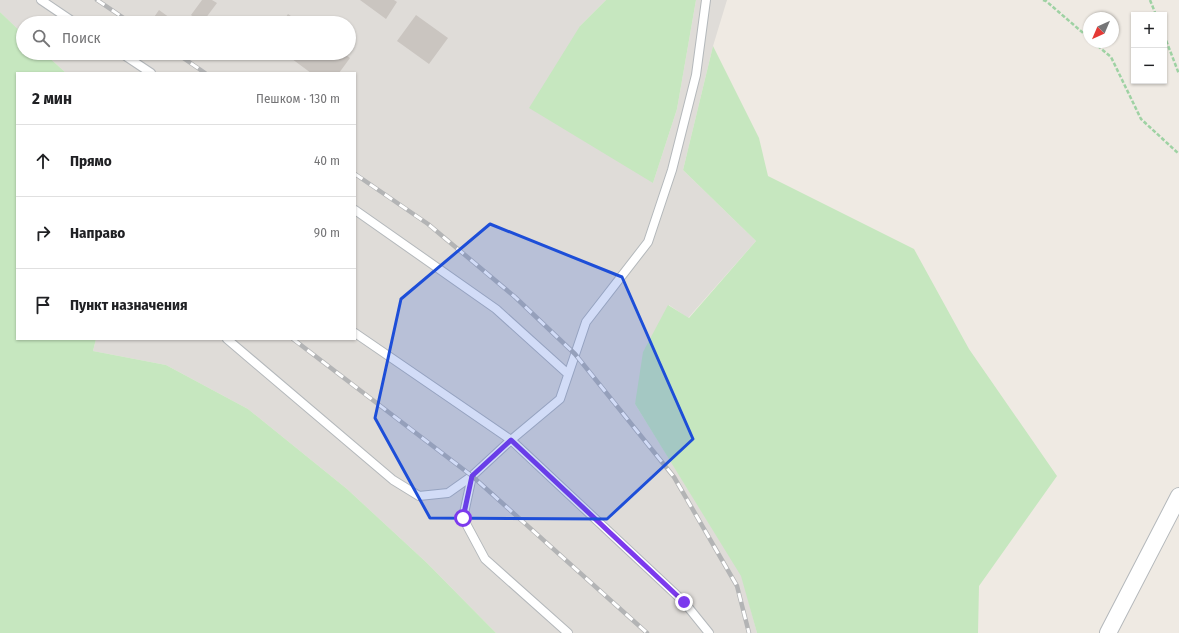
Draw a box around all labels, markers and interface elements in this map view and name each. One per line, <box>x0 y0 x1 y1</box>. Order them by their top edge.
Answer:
north arrow <box>1083 12 1119 48</box>
map controls <box>1131 12 1167 84</box>
button: + <box>1131 12 1167 48</box>
search box <box>16 16 356 60</box>
icon: search <box>30 27 52 49</box>
text: Поиск <box>62 29 100 47</box>
button: − <box>1131 48 1167 84</box>
text: 2 мин <box>32 88 72 109</box>
text: Пешком · 130 m <box>256 91 340 106</box>
icon: ahead <box>32 150 54 172</box>
text: Прямо <box>70 152 112 170</box>
text: 40 m <box>314 153 340 168</box>
icon: right <box>32 222 54 244</box>
text: Направо <box>70 224 125 242</box>
text: 90 m <box>314 225 340 240</box>
icon: arrive <box>32 294 54 316</box>
text: Пункт назначения <box>70 296 188 314</box>
route start <box>454 509 472 527</box>
route end <box>675 593 693 611</box>

